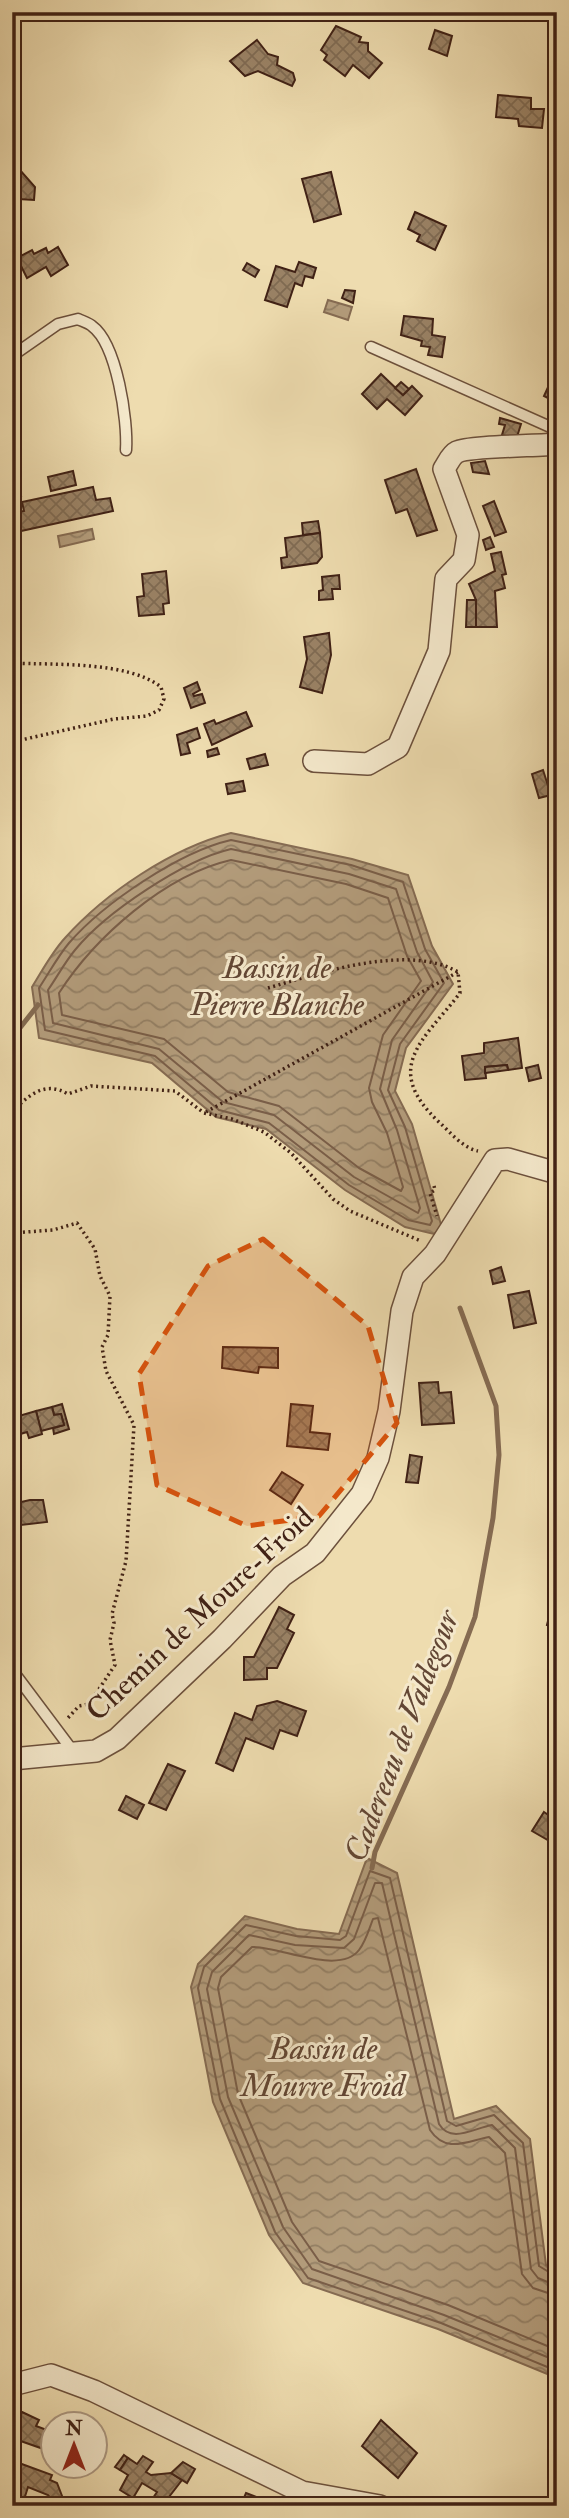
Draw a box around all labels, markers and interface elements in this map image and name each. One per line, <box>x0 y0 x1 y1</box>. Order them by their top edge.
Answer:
water label: Bassin de Pierre Blanche <box>189 948 364 1025</box>
street label: Chemin de Moure-Froid <box>79 1499 322 1729</box>
water label: Cadereau de Valdegour <box>336 1603 469 1867</box>
water label: Bassin de Mourre Froid <box>239 2029 408 2106</box>
north arrow <box>38 2410 108 2480</box>
text: N <box>64 2417 83 2441</box>

